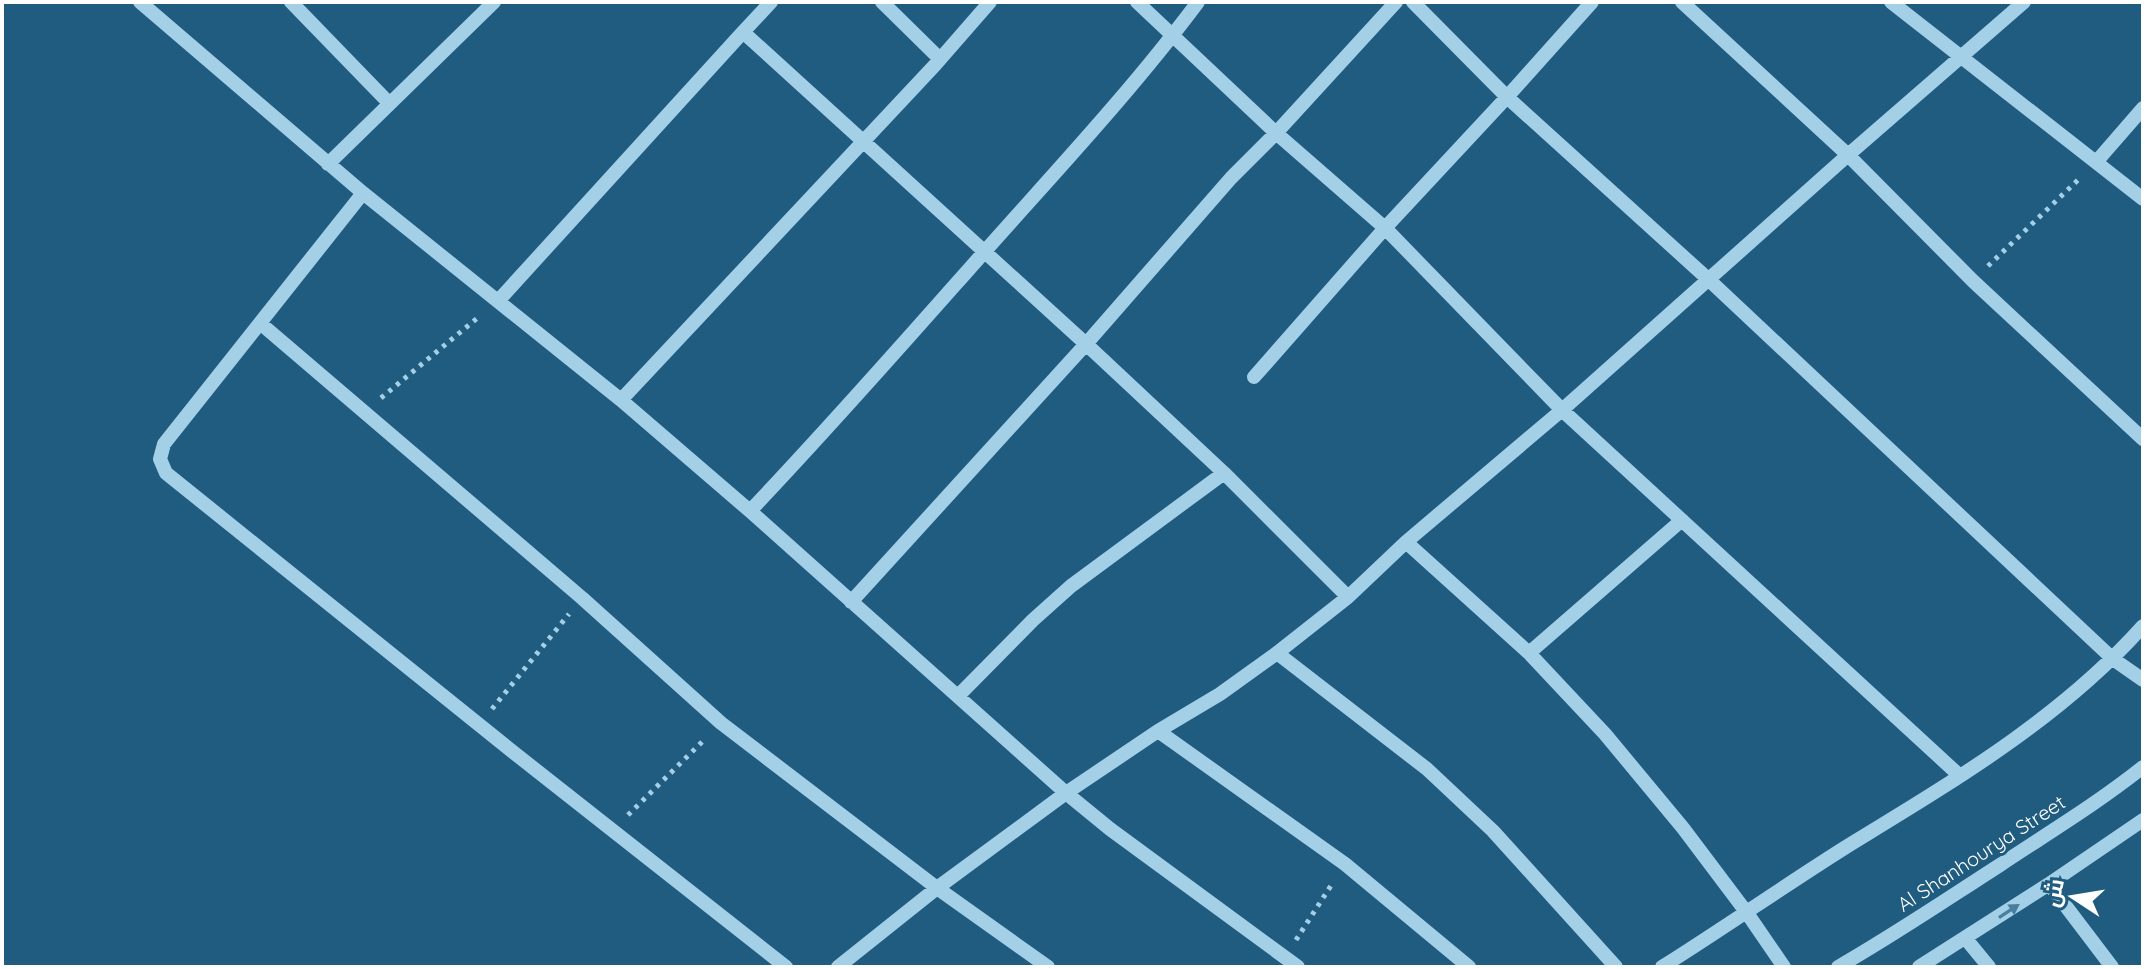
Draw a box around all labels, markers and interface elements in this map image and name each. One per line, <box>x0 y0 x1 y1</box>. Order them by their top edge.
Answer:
street label: Al Shanhourya Street <box>1892 789 2070 917</box>
north arrow <box>2033 857 2113 937</box>
text: ش <box>2037 876 2070 910</box>
one-way arrow <box>1998 904 2020 918</box>

